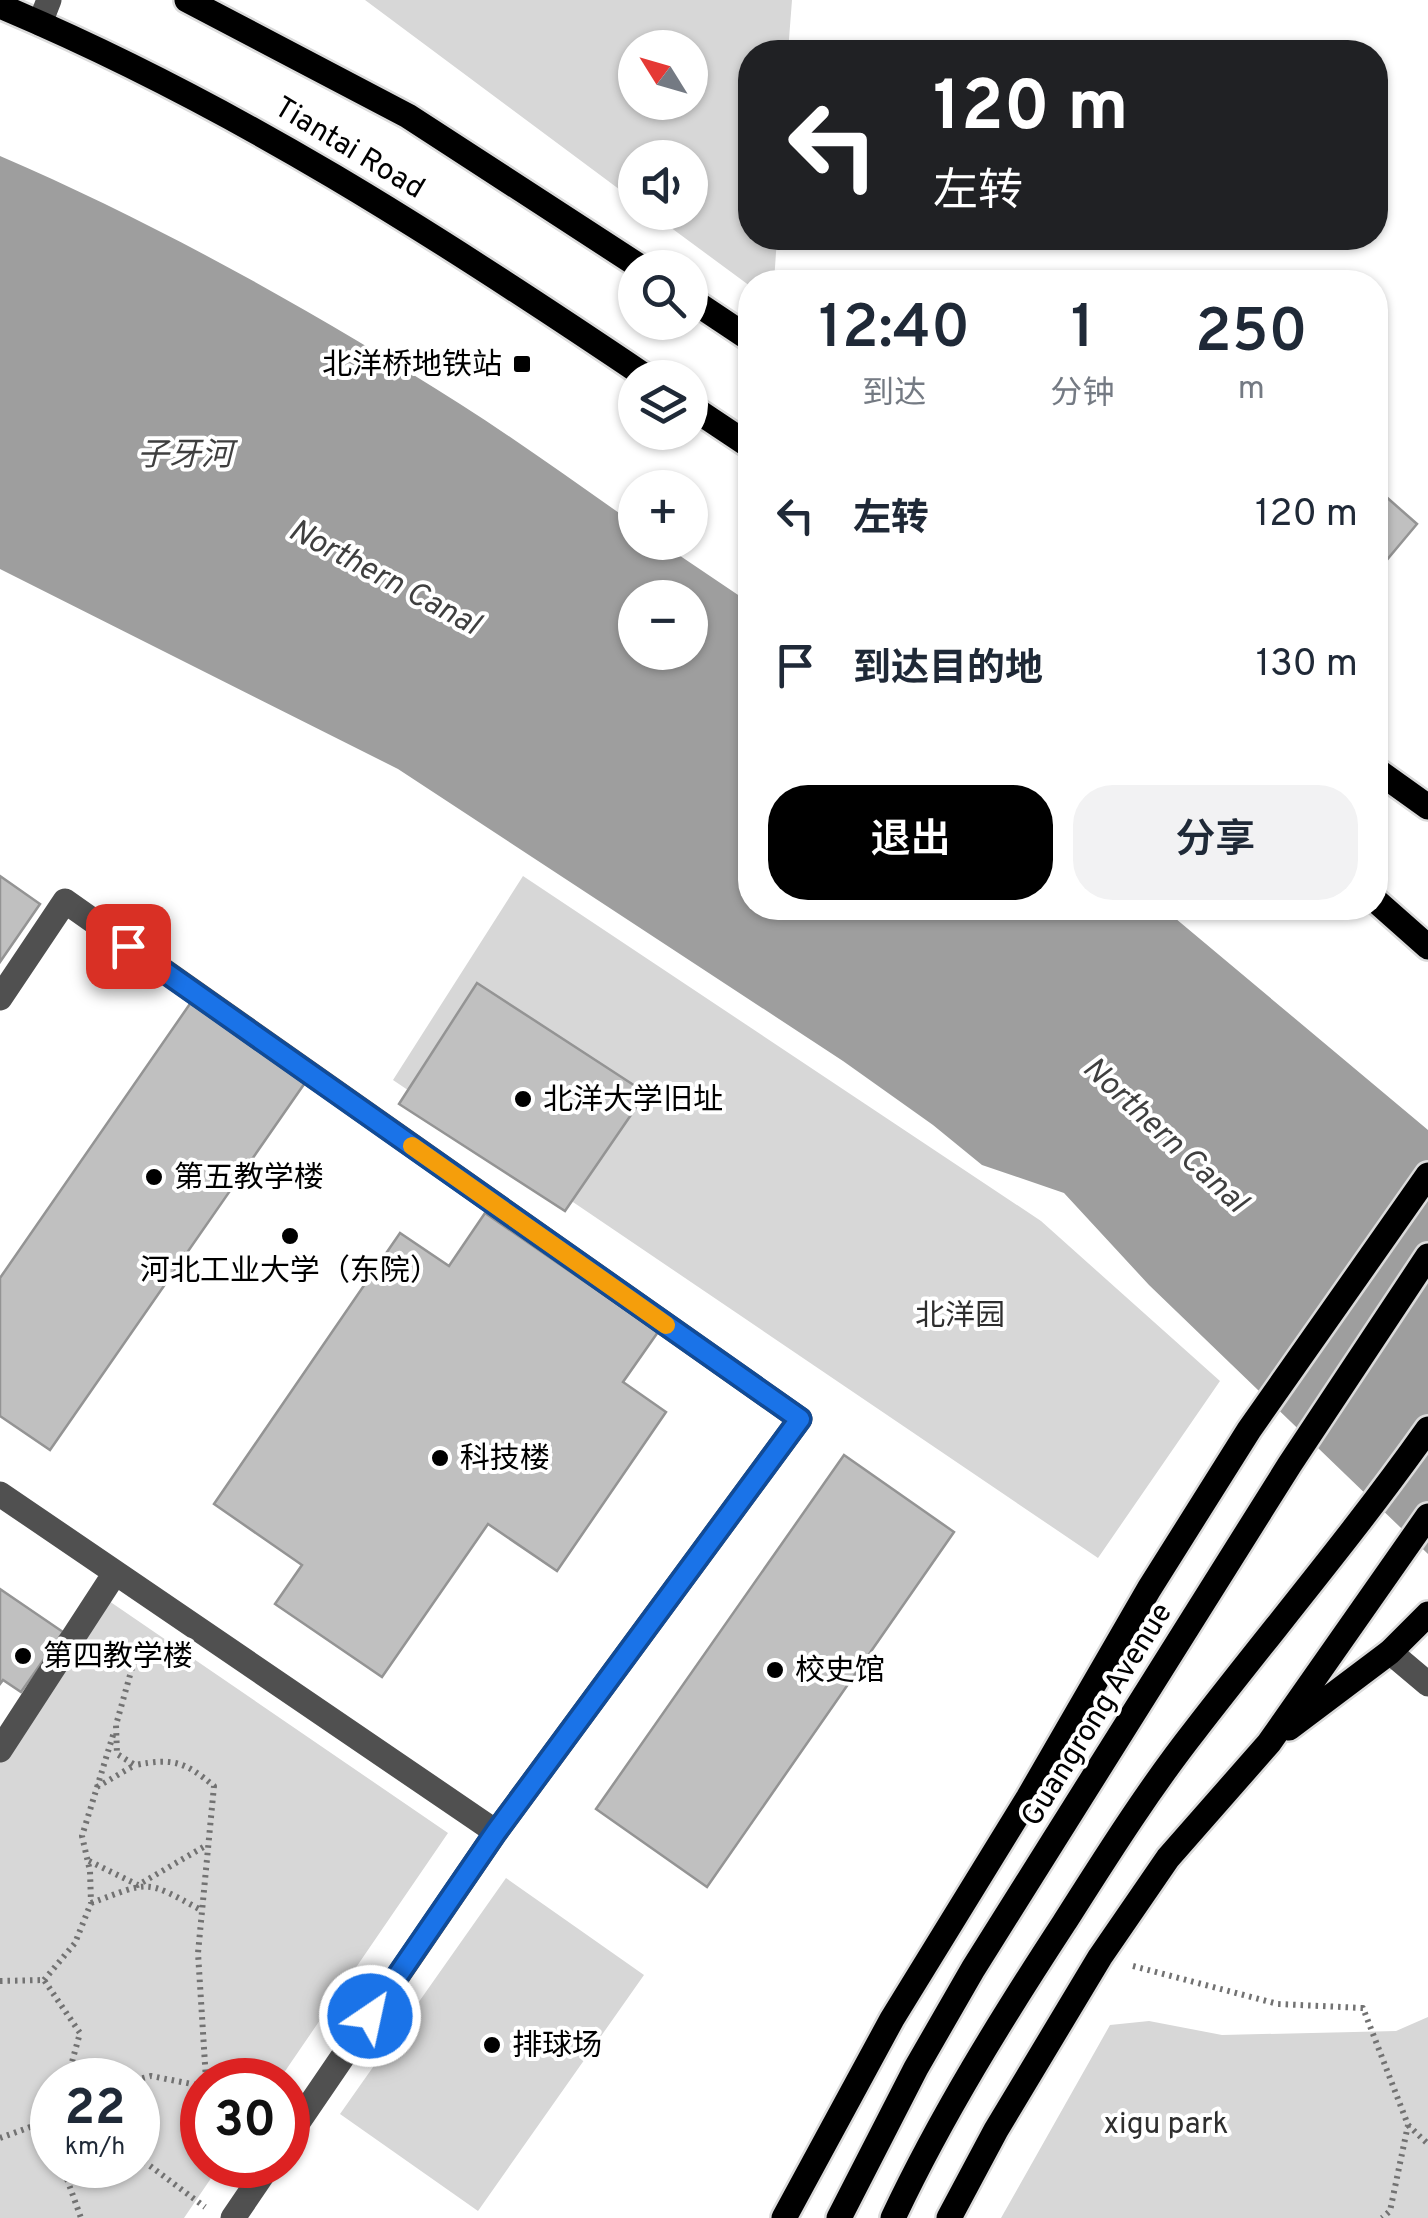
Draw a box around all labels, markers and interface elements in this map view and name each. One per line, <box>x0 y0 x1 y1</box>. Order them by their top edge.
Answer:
north arrow <box>618 30 708 120</box>
map controls <box>618 30 708 670</box>
text: 120 m <box>933 66 1129 155</box>
icon: left <box>768 80 898 210</box>
street label: Tiantai Road <box>267 90 431 208</box>
button: sound <box>618 140 708 230</box>
text: 左转 <box>933 165 1023 222</box>
button: search <box>618 250 708 340</box>
text: 12:40 <box>818 293 970 369</box>
text: 1 <box>1071 293 1094 369</box>
text: 250 <box>1195 297 1308 373</box>
place label: 北洋桥地铁站 <box>322 348 502 385</box>
marker: 北洋桥地铁站 <box>511 353 533 375</box>
button: layers <box>618 360 708 450</box>
text: m <box>1238 370 1265 410</box>
text: 到达 <box>862 375 926 415</box>
text: 分钟 <box>1051 375 1115 415</box>
water label: 子牙河 <box>137 437 239 477</box>
button: + <box>618 470 708 560</box>
icon: left <box>768 488 823 543</box>
text: 120 m <box>1255 491 1358 540</box>
text: 左转 <box>853 496 929 545</box>
water label: Northern Canal <box>281 511 488 647</box>
button: − <box>618 580 708 670</box>
icon: arrive <box>768 638 823 693</box>
text: 130 m <box>1256 641 1358 690</box>
text: 到达目的地 <box>853 646 1043 695</box>
button: 退出 <box>768 785 1053 900</box>
button: 分享 <box>1073 785 1358 900</box>
pin <box>86 904 171 989</box>
icon: arrive <box>101 919 156 974</box>
water label: Northern Canal <box>1073 1050 1256 1224</box>
place label: 北洋大学旧址 <box>543 1083 723 1120</box>
marker: 北洋大学旧址 <box>512 1088 534 1110</box>
place label: 第五教学楼 <box>174 1161 324 1198</box>
marker: 第五教学楼 <box>143 1166 165 1188</box>
marker: 河北工业大学（东院） <box>279 1225 301 1247</box>
place label: 河北工业大学（东院） <box>140 1254 440 1291</box>
park label: 北洋园 <box>915 1299 1005 1336</box>
place label: 科技楼 <box>460 1442 550 1479</box>
marker: 科技楼 <box>429 1447 451 1469</box>
street label: Guangrong Avenue <box>1015 1597 1182 1834</box>
place label: 第四教学楼 <box>43 1640 193 1677</box>
marker: 第四教学楼 <box>12 1645 34 1667</box>
place label: 校史馆 <box>795 1654 885 1691</box>
marker: 校史馆 <box>764 1659 786 1681</box>
position arrow <box>318 1964 422 2068</box>
place label: 排球场 <box>512 2029 602 2066</box>
marker: 排球场 <box>481 2034 503 2056</box>
speed limit sign: 30 <box>180 2058 310 2188</box>
text: 22 <box>64 2079 126 2142</box>
park label: xigu park <box>1104 2107 1228 2144</box>
text: km/h <box>65 2132 125 2164</box>

